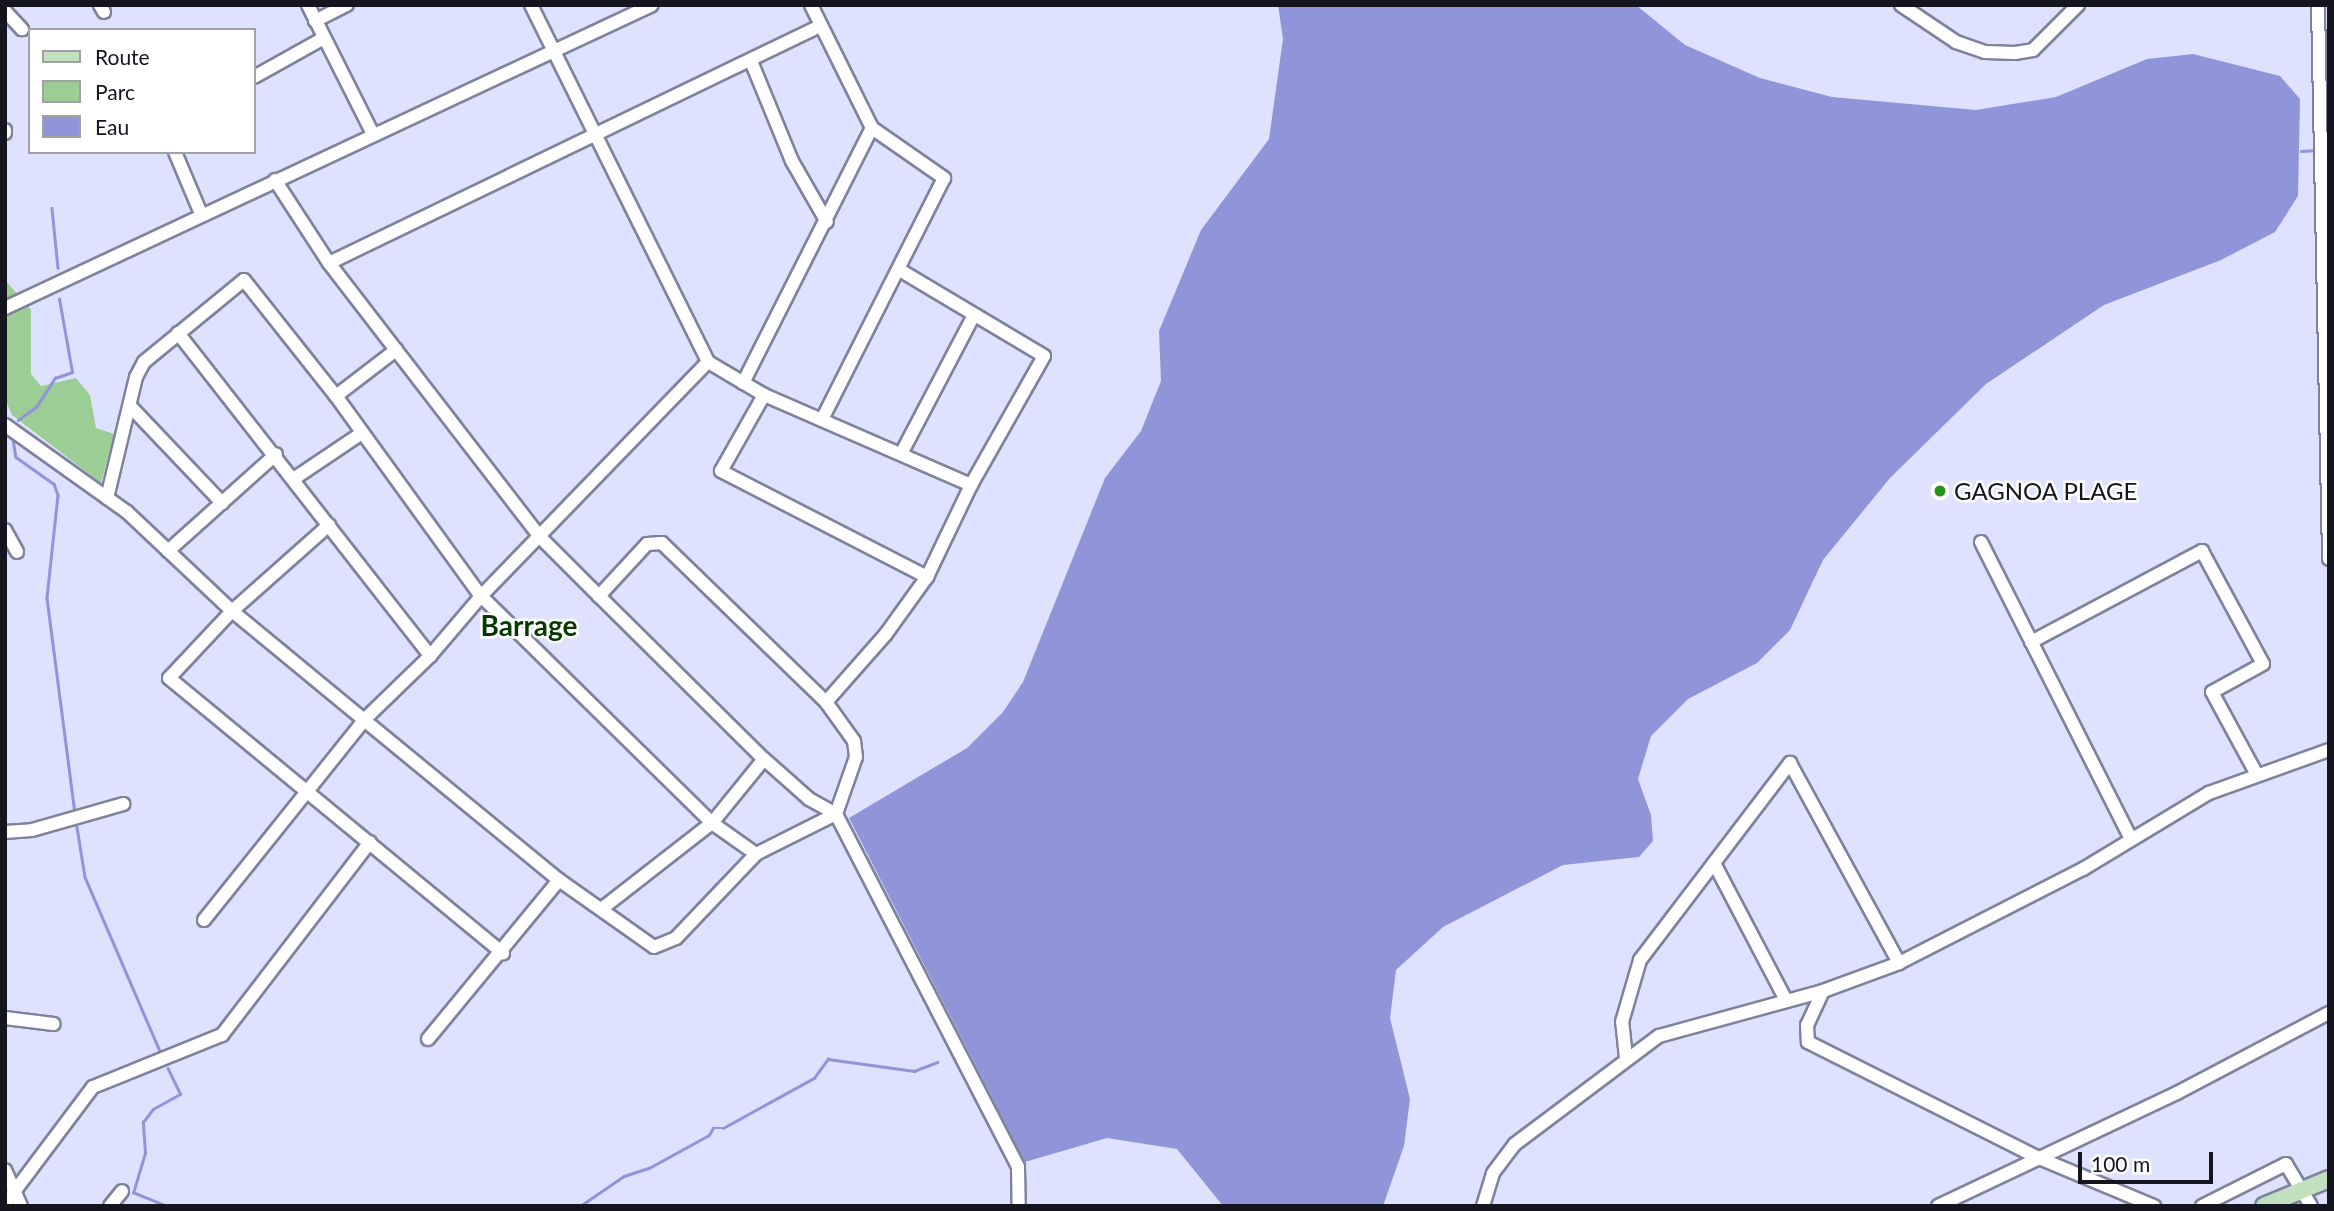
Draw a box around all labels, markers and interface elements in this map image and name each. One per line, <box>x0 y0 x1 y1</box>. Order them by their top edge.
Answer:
legend <box>28 28 256 154</box>
text: Route <box>95 44 150 69</box>
text: Parc <box>95 79 135 104</box>
text: Eau <box>95 114 129 139</box>
place label: GAGNOA PLAGE <box>1954 477 2138 505</box>
marker: GAGNOA PLAGE <box>1932 483 1948 499</box>
district label: Barrage <box>481 608 577 642</box>
scale bar <box>2082 1138 2217 1182</box>
text: 100 m <box>2091 1151 2150 1176</box>

